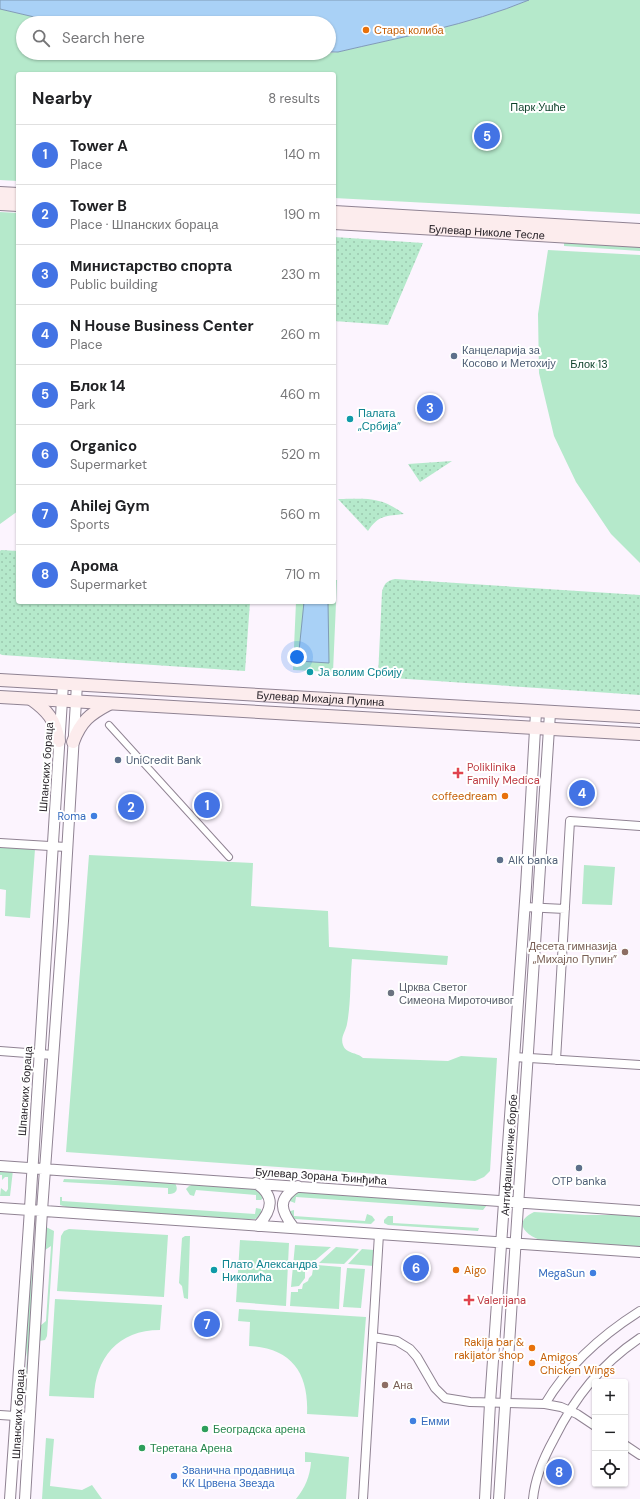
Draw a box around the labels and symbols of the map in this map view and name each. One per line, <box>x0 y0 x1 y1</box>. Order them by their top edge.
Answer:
place label: Стара колиба <box>374 23 445 37</box>
marker: Стара колиба <box>361 25 371 35</box>
park label: Парк Ушће <box>510 100 566 114</box>
pin: 5 <box>474 121 500 151</box>
street label: Булевар Николе Тесле <box>428 222 545 242</box>
place label: Канцеларија за Косово и Метохију <box>462 343 556 370</box>
marker: Канцеларија за Косово и Метохију <box>449 351 459 361</box>
park label: Блок 13 <box>570 357 608 371</box>
pin: 3 <box>417 393 443 423</box>
place label: Палата „Србија” <box>358 406 401 433</box>
marker: Палата „Србија” <box>345 414 355 424</box>
your location <box>287 647 307 667</box>
place label: Ја волим Србију <box>318 665 402 679</box>
marker: Ја волим Србију <box>305 667 315 677</box>
street label: Булевар Михајла Пупина <box>256 688 386 709</box>
street label: Шпанских бораца <box>36 721 56 812</box>
place label: UniCredit Bank <box>126 753 202 767</box>
marker: UniCredit Bank <box>113 755 123 765</box>
place label: Poliklinika Family Medica <box>467 760 540 787</box>
marker: Poliklinika Family Medica <box>452 767 464 779</box>
pin: 4 <box>569 778 595 808</box>
place label: coffeedream <box>432 789 497 803</box>
pin: 1 <box>194 790 220 820</box>
marker: coffeedream <box>500 791 510 801</box>
pin: 2 <box>118 792 144 822</box>
place label: Roma <box>57 809 86 823</box>
marker: Roma <box>89 811 99 821</box>
place label: AIK banka <box>508 853 558 867</box>
marker: AIK banka <box>495 855 505 865</box>
place label: Десета гимназија „Михајло Пупин” <box>529 939 618 966</box>
marker: Десета гимназија „Михајло Пупин” <box>620 947 630 957</box>
place label: Црква Светог Симеона Мироточивог <box>399 980 514 1007</box>
marker: Црква Светог Симеона Мироточивог <box>386 988 396 998</box>
street label: Шпанских бораца <box>15 1045 35 1136</box>
street label: Антифашистичке борбе <box>498 1094 520 1216</box>
marker: OTP banka <box>574 1163 584 1173</box>
street label: Булевар Зорана Ђинђића <box>255 1164 388 1188</box>
place label: OTP banka <box>552 1174 606 1188</box>
pin: 6 <box>403 1253 429 1283</box>
place label: Плато Александра Николића <box>222 1257 318 1284</box>
place label: Aigo <box>464 1263 486 1277</box>
marker: Плато Александра Николића <box>209 1265 219 1275</box>
marker: Aigo <box>451 1265 461 1275</box>
place label: MegaSun <box>538 1266 585 1280</box>
marker: MegaSun <box>588 1268 598 1278</box>
place label: Valerijana <box>477 1293 526 1307</box>
marker: Valerijana <box>464 1295 474 1305</box>
pin: 7 <box>194 1309 220 1339</box>
place label: Rakija bar & rakijator shop <box>454 1335 524 1362</box>
marker: Rakija bar & rakijator shop <box>527 1343 537 1353</box>
place label: Amigos Chicken Wings <box>540 1350 615 1377</box>
marker: Amigos Chicken Wings <box>527 1358 537 1368</box>
street label: Шпанских бораца <box>9 1368 27 1459</box>
place label: Ана <box>393 1378 413 1392</box>
marker: Ана <box>380 1380 390 1390</box>
place label: Емми <box>421 1414 450 1428</box>
marker: Емми <box>408 1416 418 1426</box>
place label: Београдска арена <box>213 1422 306 1436</box>
marker: Београдска арена <box>200 1424 210 1434</box>
place label: Теретана Арена <box>150 1441 233 1455</box>
marker: Теретана Арена <box>137 1443 147 1453</box>
pin: 8 <box>546 1457 572 1487</box>
place label: Званична продавница КК Црвена Звезда <box>182 1463 295 1490</box>
marker: Званична продавница КК Црвена Звезда <box>169 1471 179 1481</box>

